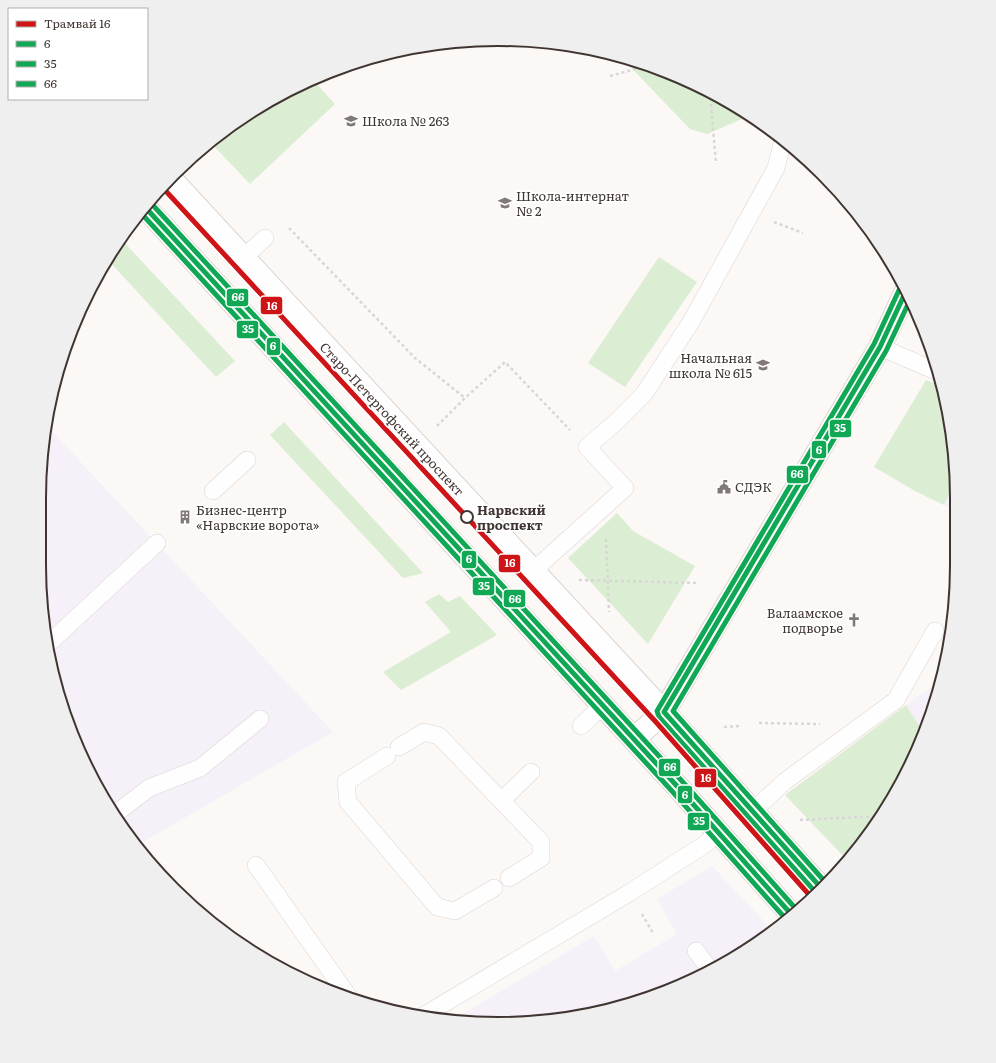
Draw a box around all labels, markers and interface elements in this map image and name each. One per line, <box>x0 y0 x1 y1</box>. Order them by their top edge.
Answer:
legend <box>8 8 148 100</box>
text: Трамвай 16 <box>44 14 111 32</box>
text: 6 <box>44 34 51 52</box>
text: 35 <box>44 54 57 72</box>
text: 66 <box>44 74 57 92</box>
place label: Школа № 263 <box>362 111 449 130</box>
school or university icon: Школа № 263 <box>343 113 359 129</box>
place label: Школа-интернат № 2 <box>516 186 630 220</box>
school or university icon: Школа-интернат № 2 <box>497 195 513 211</box>
line badge: 66 <box>226 288 249 307</box>
text: 66 <box>232 288 245 304</box>
line badge: 16 <box>260 296 283 315</box>
text: 16 <box>267 297 278 313</box>
line badge: 35 <box>236 320 259 339</box>
text: 35 <box>242 320 254 336</box>
line badge: 6 <box>266 337 281 356</box>
text: 6 <box>270 337 277 353</box>
street label: Старо-Петергофский проспект <box>316 337 469 500</box>
place label: Начальная школа № 615 <box>669 348 752 382</box>
school or university icon: Начальная школа № 615 <box>755 357 771 373</box>
line badge: 35 <box>829 419 852 438</box>
text: 35 <box>834 419 846 435</box>
line badge: 6 <box>811 440 827 459</box>
text: 6 <box>816 441 823 457</box>
line badge: 66 <box>786 465 809 484</box>
text: 66 <box>791 465 804 481</box>
place label: СДЭК <box>735 477 772 496</box>
public building icon: СДЭК <box>716 479 732 495</box>
place label: Бизнес-центр «Нарвские ворота» <box>196 500 319 534</box>
place label: Нарвский проспект <box>477 500 546 534</box>
building icon: Бизнес-центр «Нарвские ворота» <box>177 509 193 525</box>
marker: Нарвский проспект <box>460 510 474 524</box>
line badge: 6 <box>461 550 477 569</box>
text: 6 <box>466 550 473 566</box>
line badge: 16 <box>498 554 521 573</box>
text: 16 <box>505 554 516 570</box>
line badge: 35 <box>472 577 495 596</box>
text: 35 <box>478 577 490 593</box>
line badge: 66 <box>503 589 526 608</box>
text: 66 <box>509 590 522 606</box>
place label: Валаамское подворье <box>767 603 843 637</box>
church icon: Валаамское подворье <box>846 612 862 628</box>
line badge: 66 <box>658 758 681 777</box>
text: 66 <box>664 758 677 774</box>
line badge: 16 <box>694 768 717 788</box>
text: 16 <box>701 769 712 785</box>
line badge: 6 <box>677 785 693 804</box>
text: 6 <box>682 786 689 802</box>
line badge: 35 <box>687 812 710 831</box>
text: 35 <box>693 812 705 828</box>

